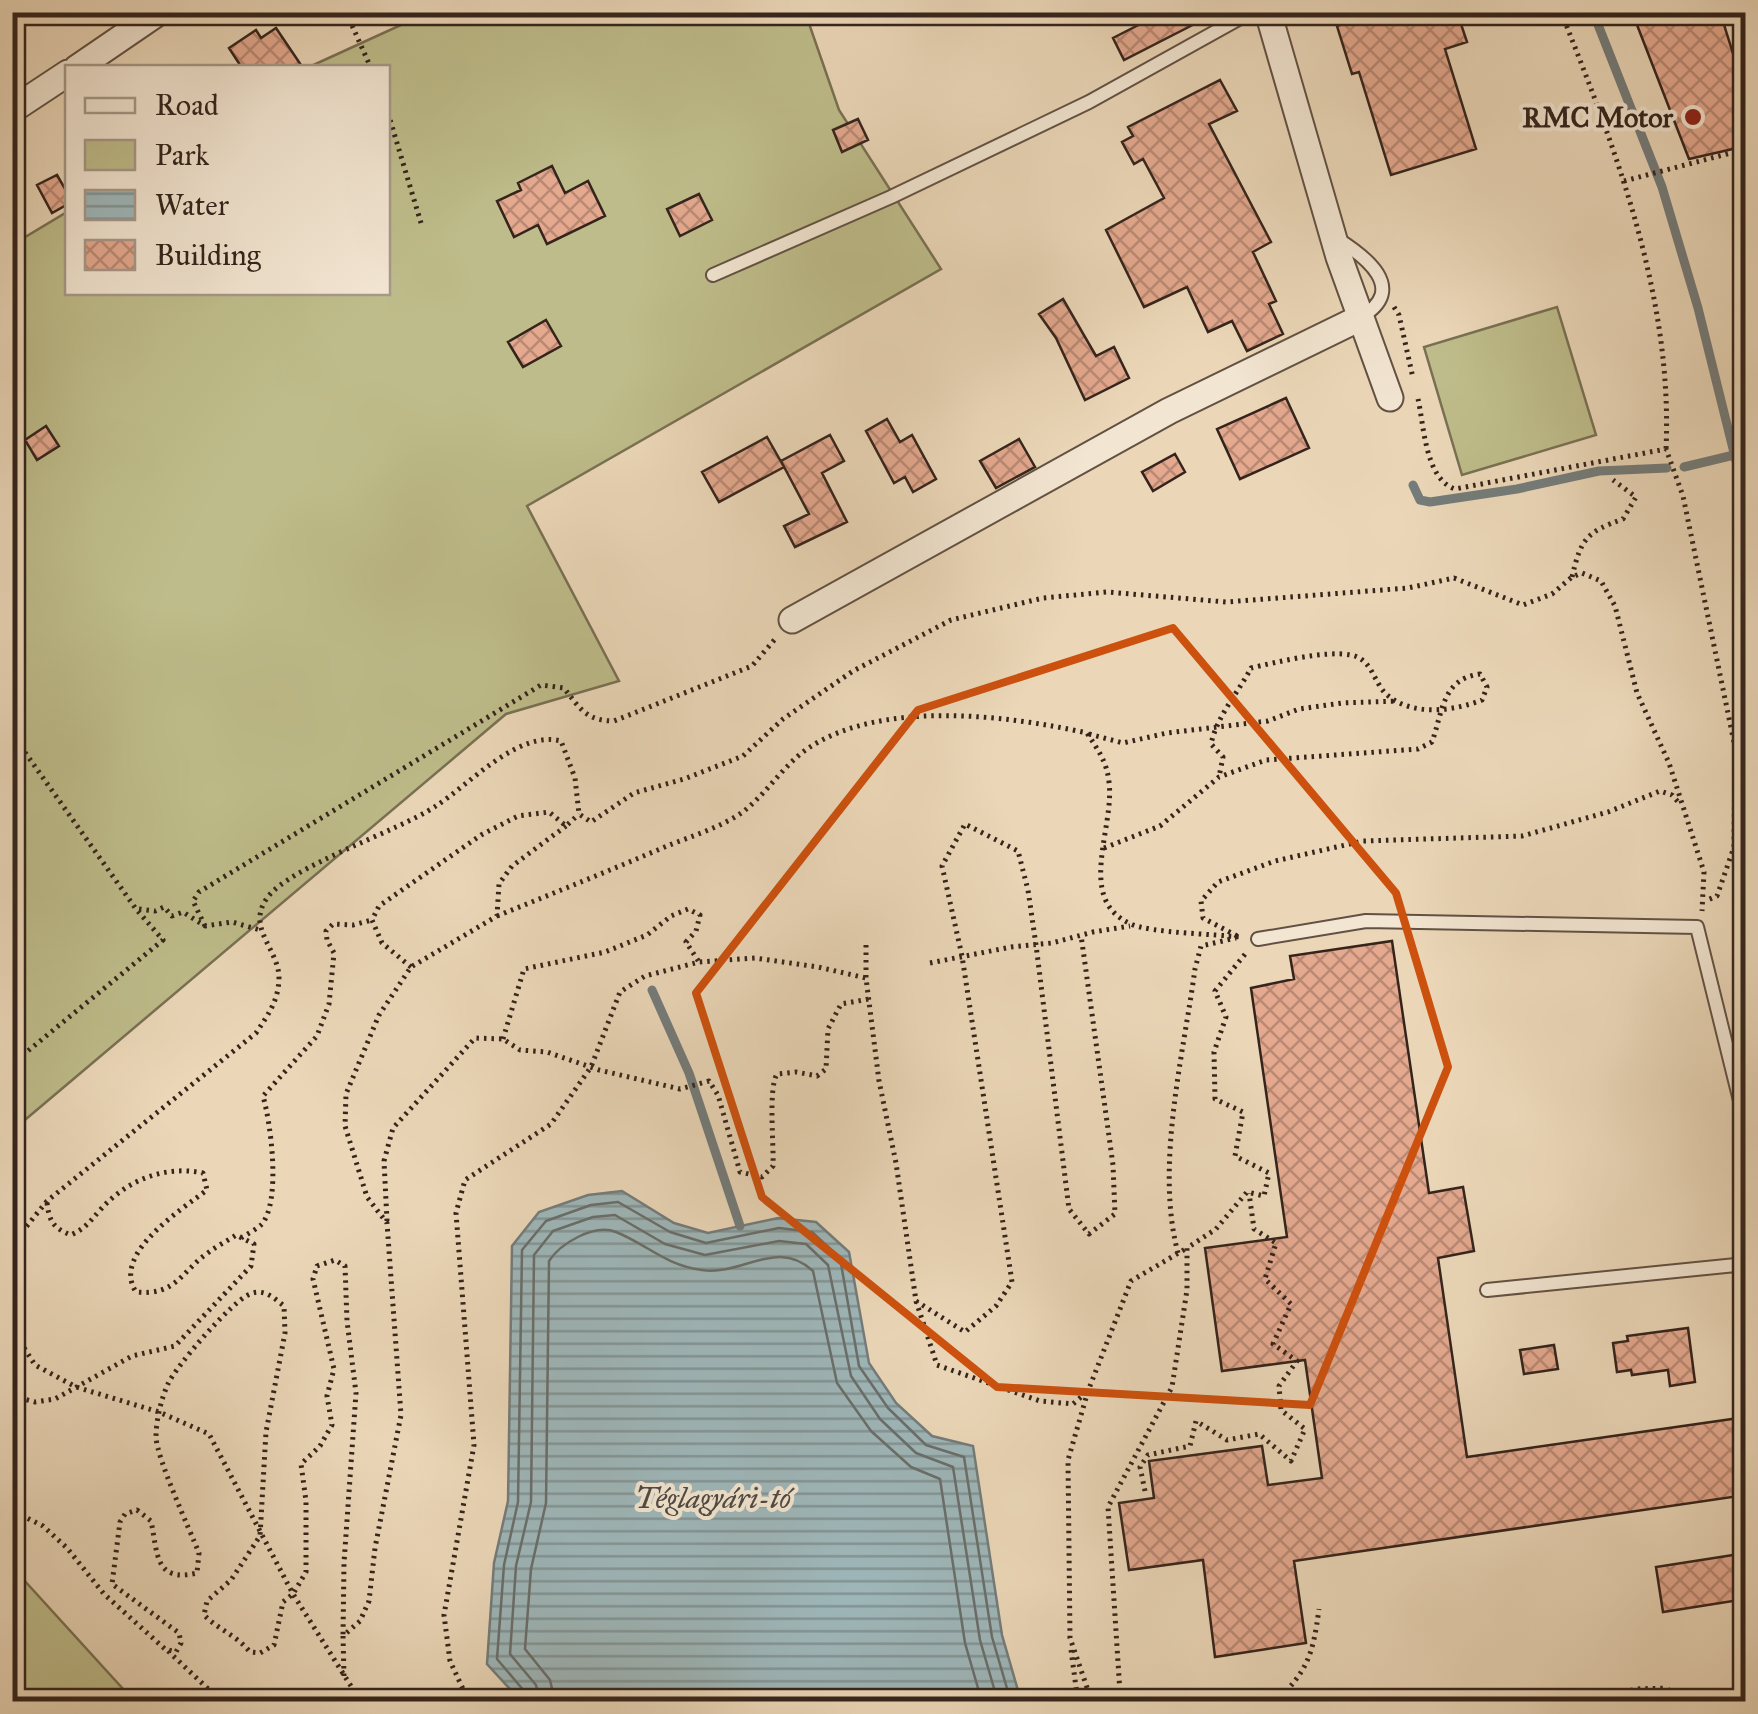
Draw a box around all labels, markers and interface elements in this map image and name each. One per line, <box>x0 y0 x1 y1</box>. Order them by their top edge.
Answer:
legend <box>65 65 390 295</box>
text: Road <box>155 87 219 123</box>
place label: RMC Motor <box>1522 100 1673 135</box>
marker: RMC Motor <box>1682 106 1704 128</box>
text: Park <box>155 137 209 173</box>
text: Water <box>155 187 230 223</box>
text: Building <box>155 237 262 273</box>
water label: Téglagyári-tó <box>635 1480 796 1516</box>

